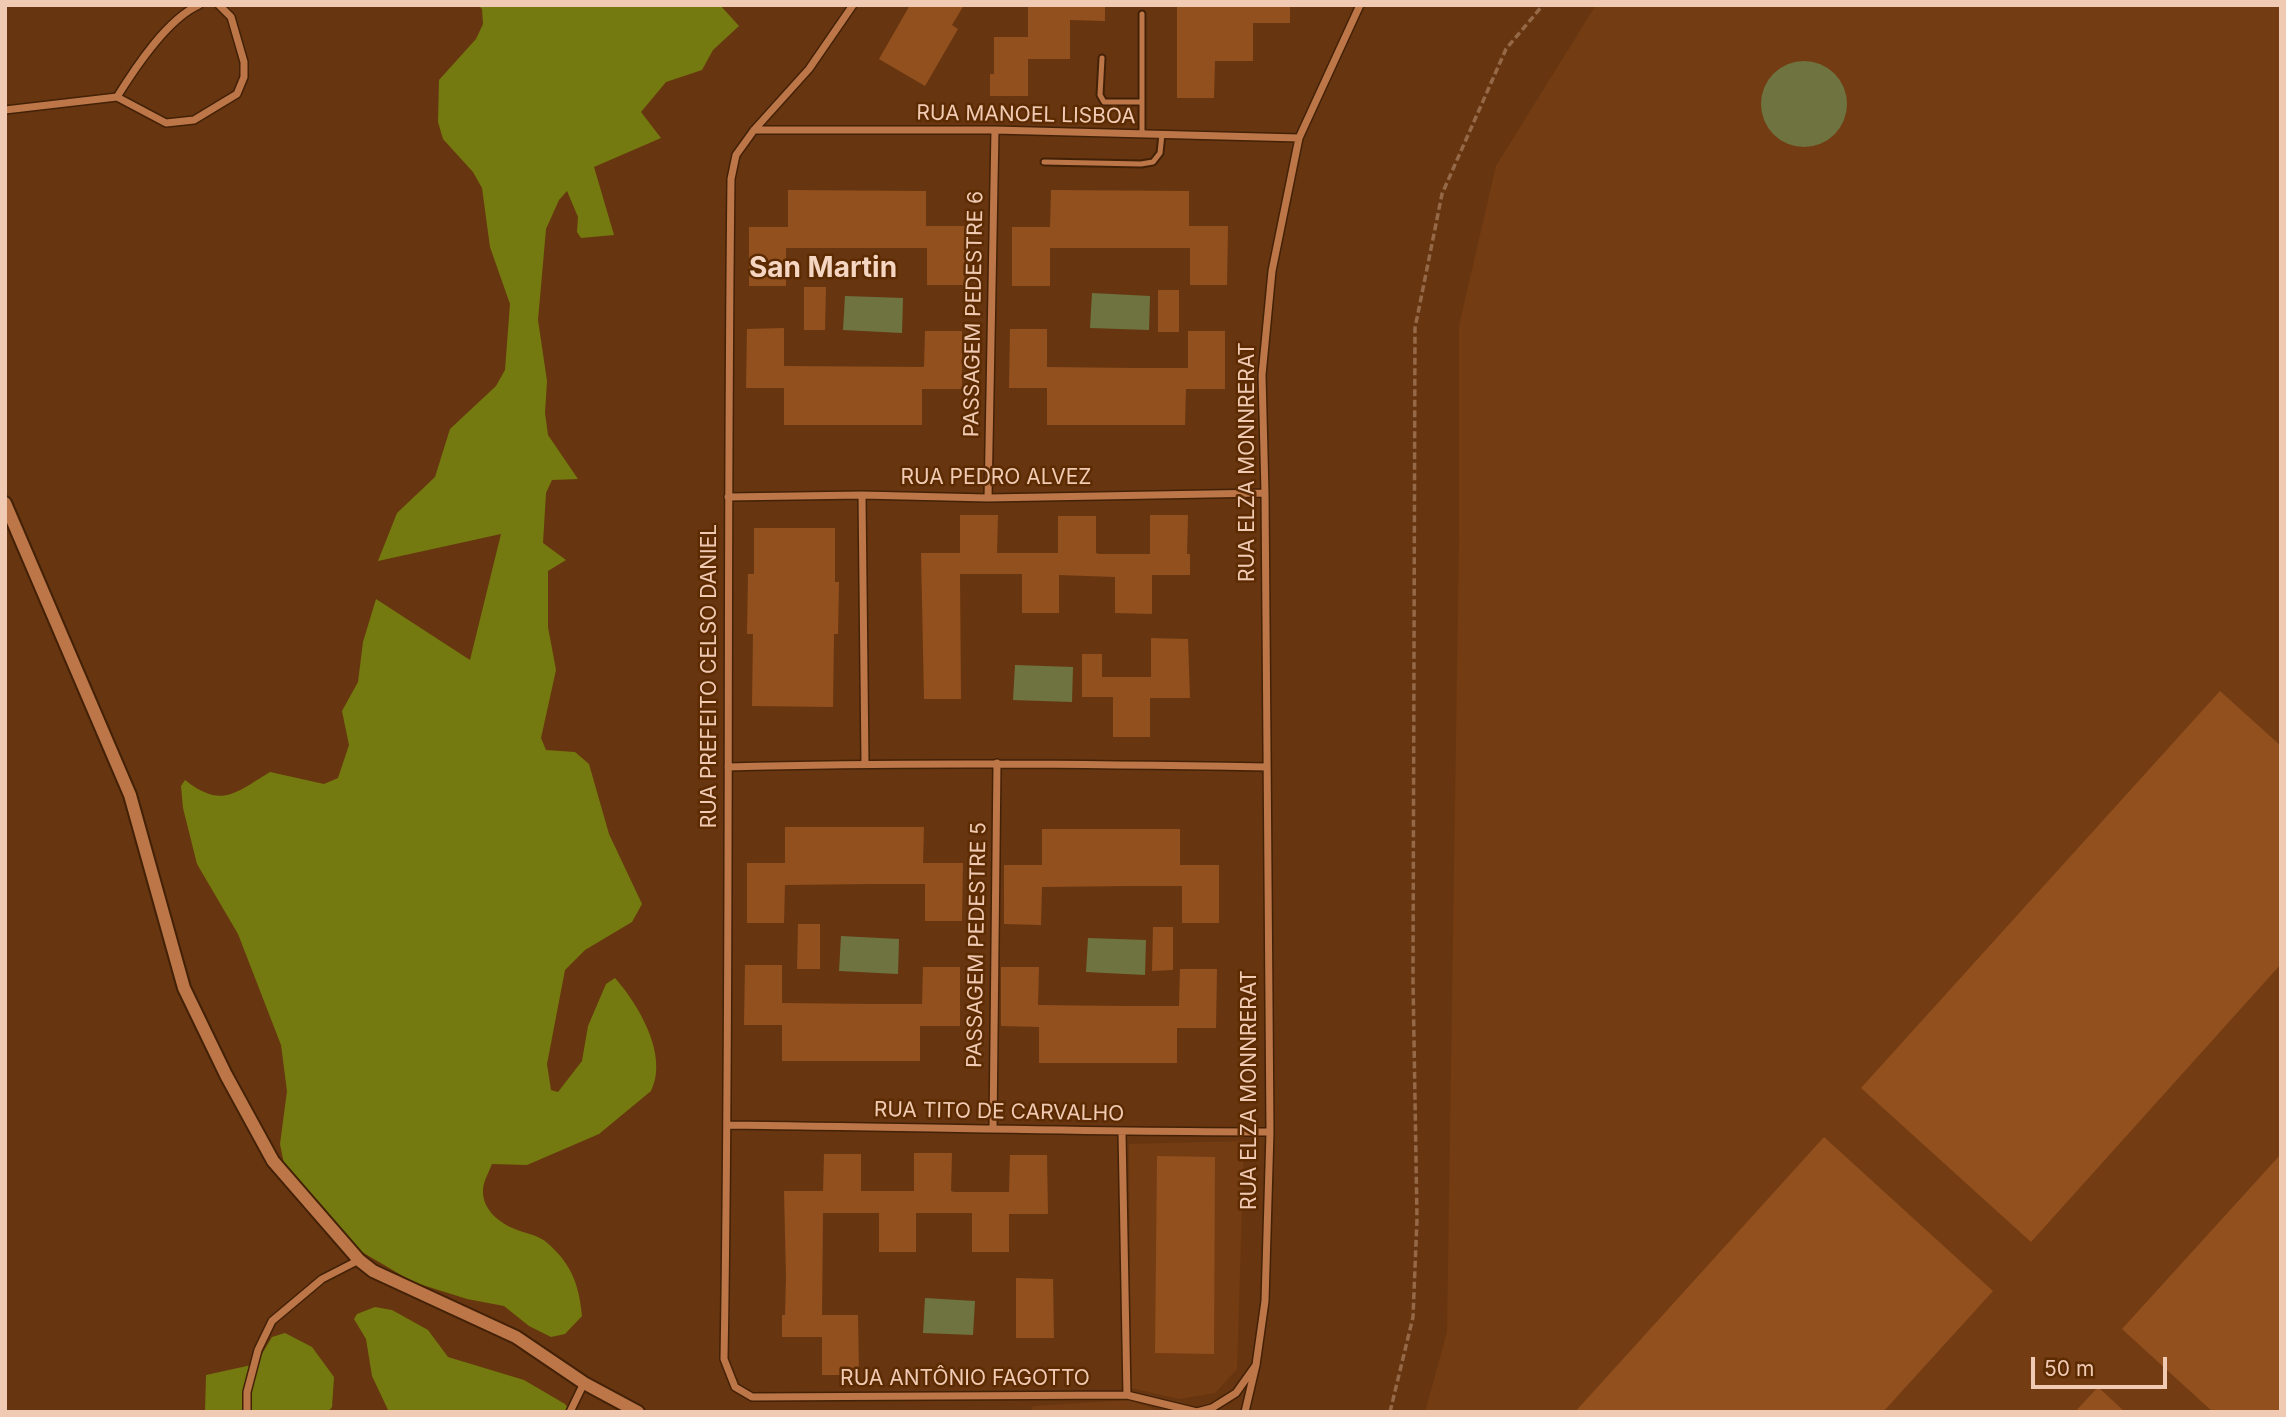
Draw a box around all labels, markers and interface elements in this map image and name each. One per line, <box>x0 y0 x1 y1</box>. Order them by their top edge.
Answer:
street label: RUA MANOEL LISBOA <box>916 100 1136 130</box>
street label: PASSAGEM PEDESTRE 6 <box>959 191 989 437</box>
district label: San Martin <box>749 252 897 286</box>
street label: RUA ELZA MONNRERAT <box>1235 342 1261 582</box>
street label: RUA PEDRO ALVEZ <box>900 465 1092 491</box>
street label: RUA PREFEITO CELSO DANIEL <box>697 524 723 828</box>
street label: PASSAGEM PEDESTRE 5 <box>962 822 992 1068</box>
street label: RUA ELZA MONNRERAT <box>1237 970 1263 1210</box>
street label: RUA TITO DE CARVALHO <box>874 1097 1124 1127</box>
scale bar <box>2034 1344 2170 1388</box>
text: 50 m <box>2044 1356 2094 1381</box>
street label: RUA ANTÔNIO FAGOTTO <box>840 1366 1090 1392</box>

